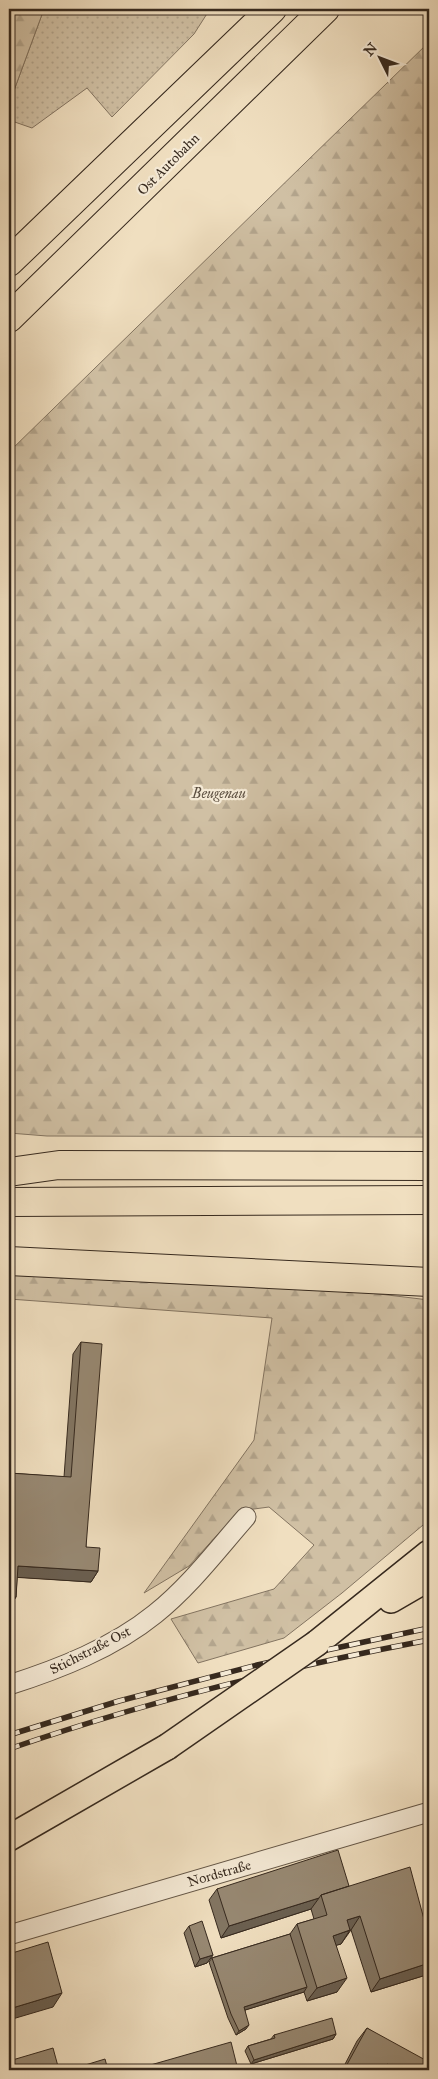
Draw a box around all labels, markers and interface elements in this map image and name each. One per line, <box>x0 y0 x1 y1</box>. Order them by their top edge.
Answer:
north arrow <box>356 32 406 82</box>
text: N <box>360 39 381 60</box>
street label: Ost Autobahn <box>134 130 203 199</box>
park label: Beugenau <box>191 785 246 802</box>
street label: Stichstraße Ost <box>47 1623 134 1678</box>
street label: Nordstraße <box>185 1856 253 1891</box>

